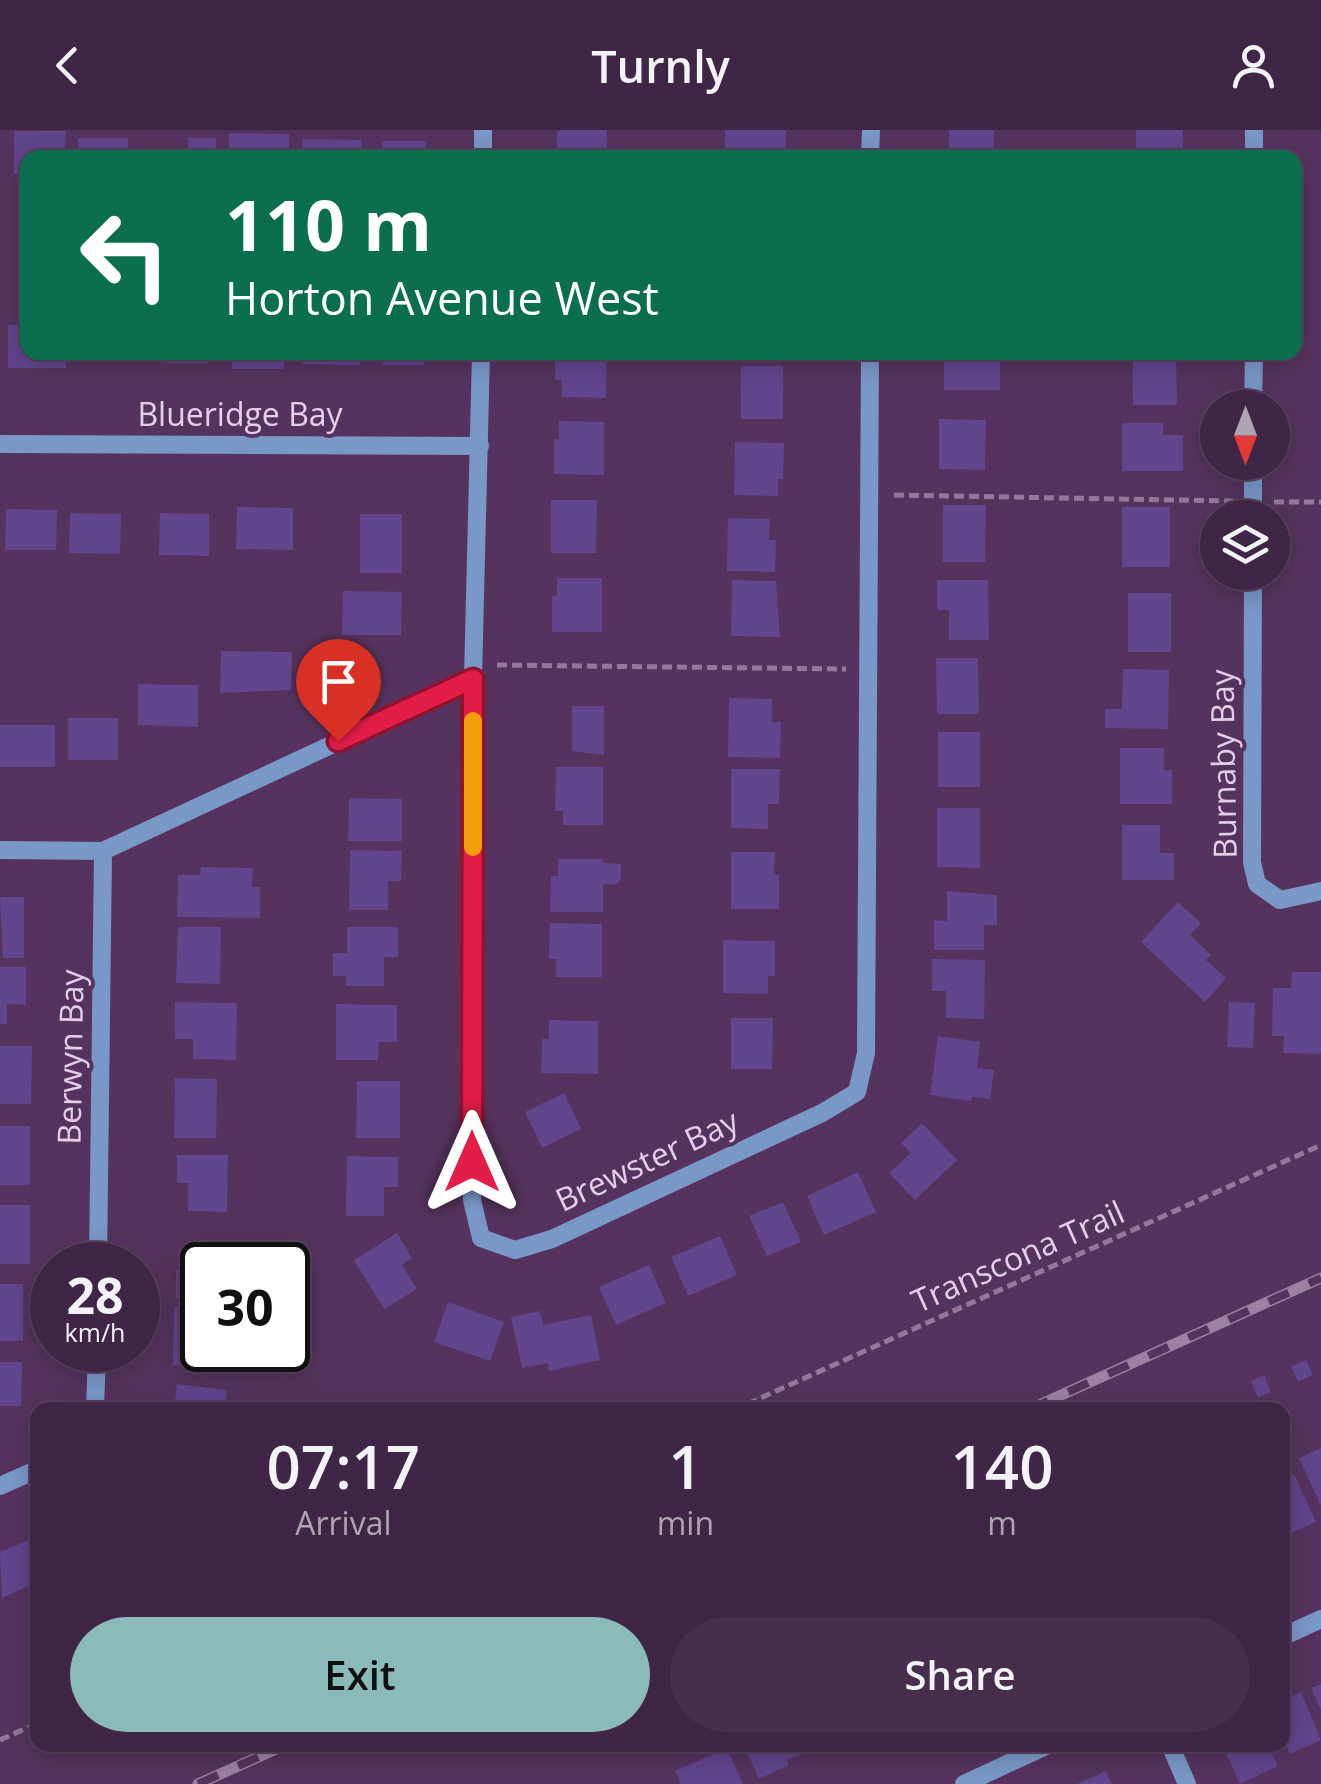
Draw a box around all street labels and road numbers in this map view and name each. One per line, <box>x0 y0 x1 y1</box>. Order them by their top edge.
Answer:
street label: Blueridge Bay <box>137 392 344 435</box>
street label: Burnaby Bay <box>1199 668 1246 859</box>
street label: Berwyn Bay <box>46 968 93 1145</box>
street label: Brewster Bay <box>548 1098 746 1221</box>
street label: Transcona Trail <box>904 1190 1130 1322</box>

